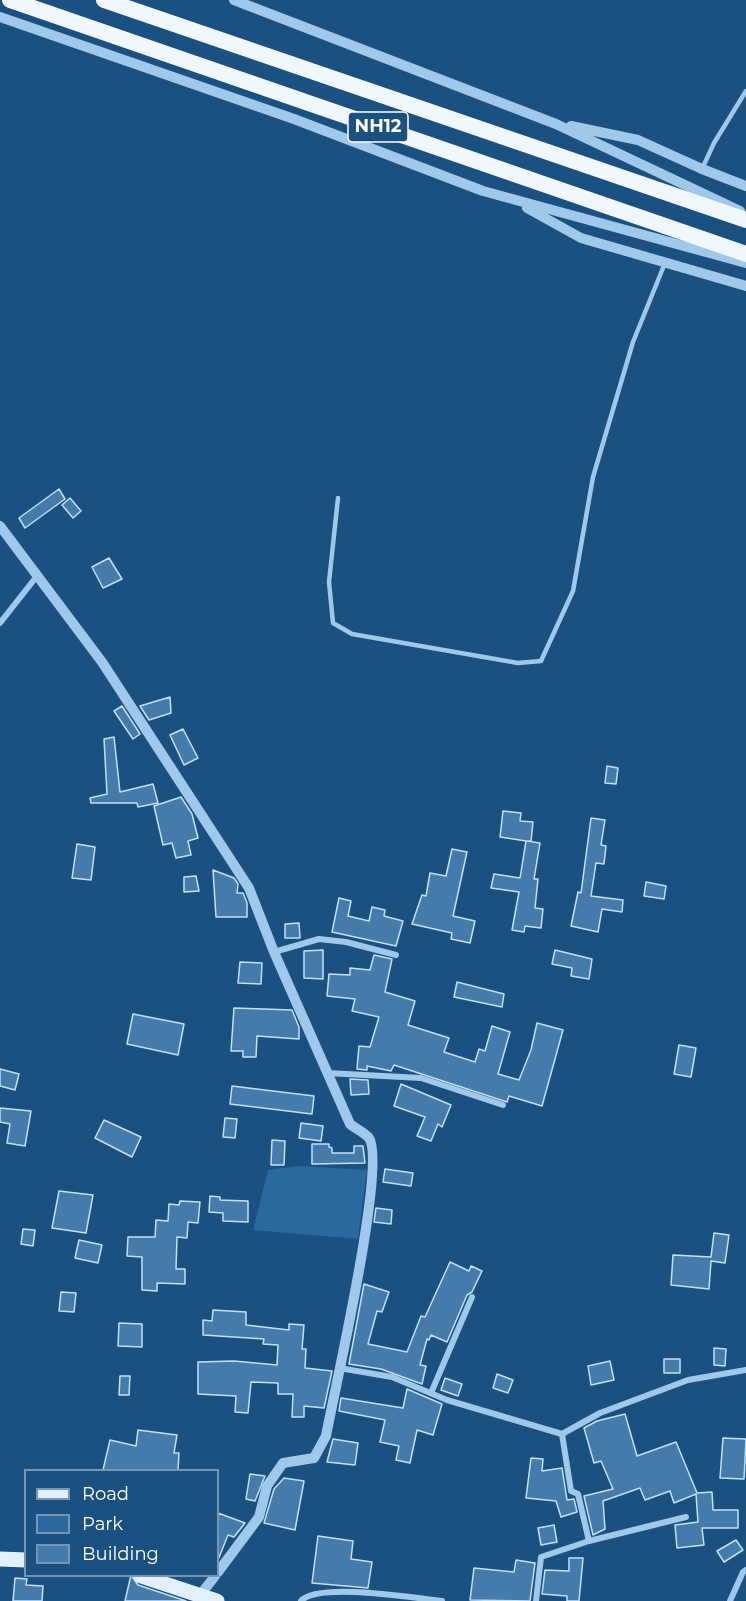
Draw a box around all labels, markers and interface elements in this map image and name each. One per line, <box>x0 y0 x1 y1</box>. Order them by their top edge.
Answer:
road number: NH12 <box>348 112 408 142</box>
legend <box>24 1469 219 1577</box>
text: Road <box>82 1483 129 1505</box>
text: Park <box>82 1513 123 1535</box>
text: Building <box>82 1543 159 1565</box>

